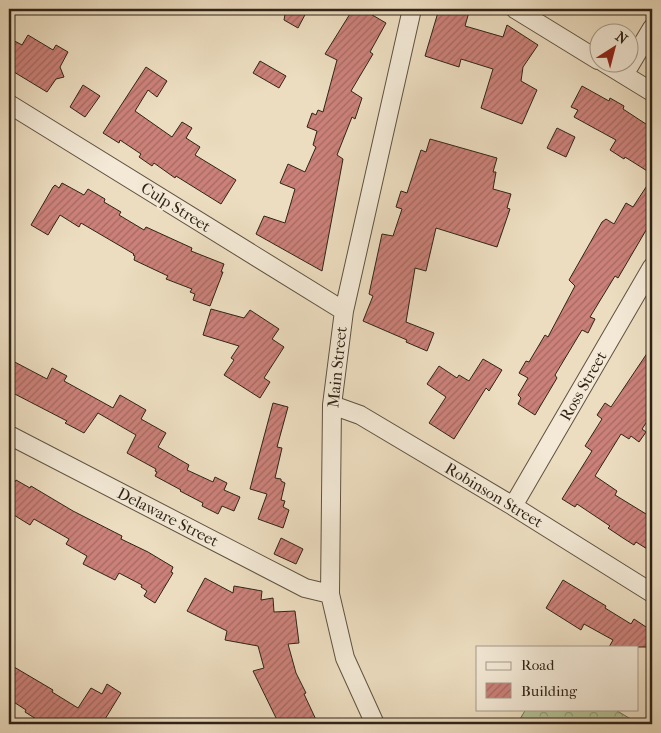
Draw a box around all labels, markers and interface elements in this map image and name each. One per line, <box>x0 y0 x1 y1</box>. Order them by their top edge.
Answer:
north arrow <box>588 22 638 72</box>
text: N <box>612 28 631 48</box>
street label: Culp Street <box>138 178 215 236</box>
street label: Main Street <box>323 325 351 409</box>
street label: Ross Street <box>556 348 611 424</box>
street label: Robinson Street <box>442 458 547 532</box>
street label: Delaware Street <box>114 483 222 551</box>
legend <box>476 646 638 710</box>
text: Road <box>521 656 555 674</box>
text: Building <box>521 682 578 700</box>

